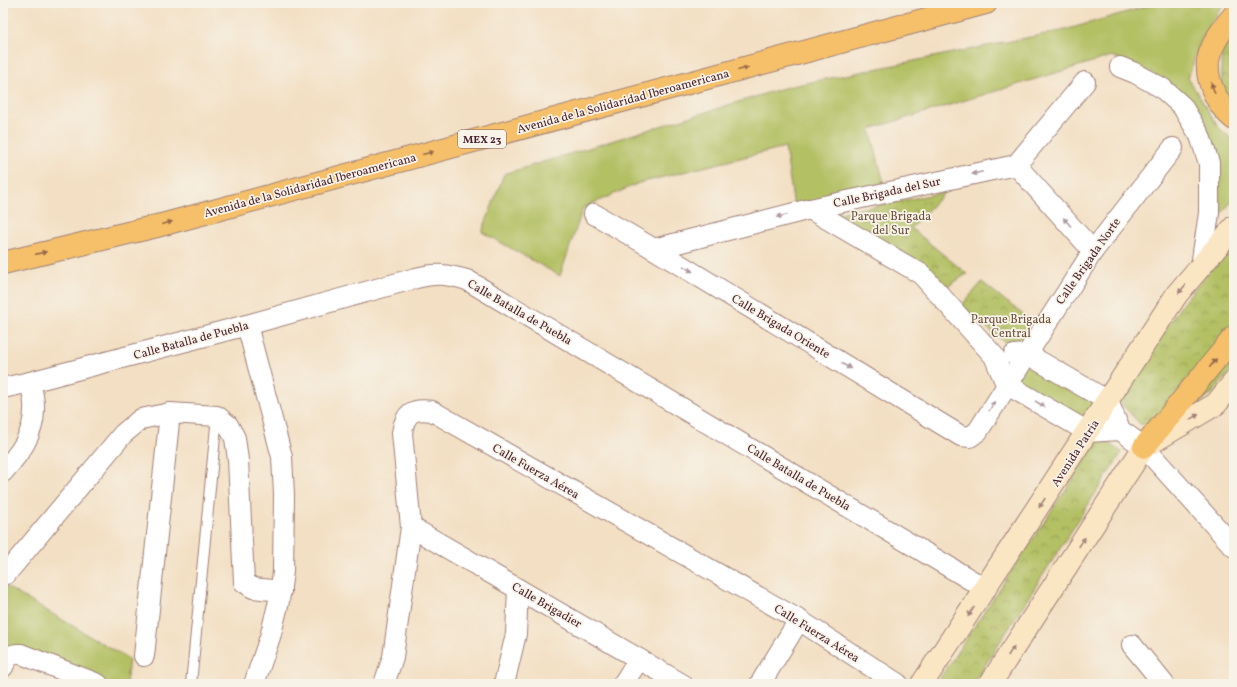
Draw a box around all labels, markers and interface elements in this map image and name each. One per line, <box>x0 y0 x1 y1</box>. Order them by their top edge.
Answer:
street label: Avenida de la Solidaridad Iberoamericana <box>515 66 731 138</box>
one-way arrow <box>737 66 749 72</box>
one-way arrow <box>1209 81 1215 93</box>
road number: MEX 23 <box>458 130 506 148</box>
street label: Avenida de la Solidaridad Iberoamericana <box>202 150 418 222</box>
one-way arrow <box>422 150 434 156</box>
one-way arrow <box>971 171 984 177</box>
street label: Calle Brigada del Sur <box>832 174 942 212</box>
park label: Parque Brigada del Sur <box>851 209 931 239</box>
one-way arrow <box>776 213 788 219</box>
street label: Calle Brigada Norte <box>1053 215 1125 308</box>
one-way arrow <box>1062 217 1071 227</box>
one-way arrow <box>162 220 174 226</box>
one-way arrow <box>35 250 47 256</box>
one-way arrow <box>683 265 693 273</box>
street label: Calle Batalla de Puebla <box>464 276 575 349</box>
one-way arrow <box>1177 284 1186 294</box>
street label: Calle Brigada Oriente <box>728 291 833 363</box>
park label: Parque Brigada Central <box>971 312 1051 342</box>
street label: Calle Batalla de Puebla <box>132 318 251 364</box>
one-way arrow <box>1208 357 1217 368</box>
one-way arrow <box>841 362 851 370</box>
one-way arrow <box>989 400 996 412</box>
one-way arrow <box>1034 400 1046 407</box>
one-way arrow <box>1189 413 1199 421</box>
street label: Avenida Patria <box>1048 417 1104 490</box>
street label: Calle Fuerza Aérea <box>489 440 582 503</box>
street label: Calle Batalla de Puebla <box>744 441 853 515</box>
one-way arrow <box>1038 498 1046 509</box>
one-way arrow <box>1078 537 1086 547</box>
street label: Calle Brigadier <box>509 579 584 632</box>
street label: Calle Fuerza Aérea <box>771 601 862 667</box>
one-way arrow <box>967 606 974 618</box>
one-way arrow <box>1007 646 1015 656</box>

